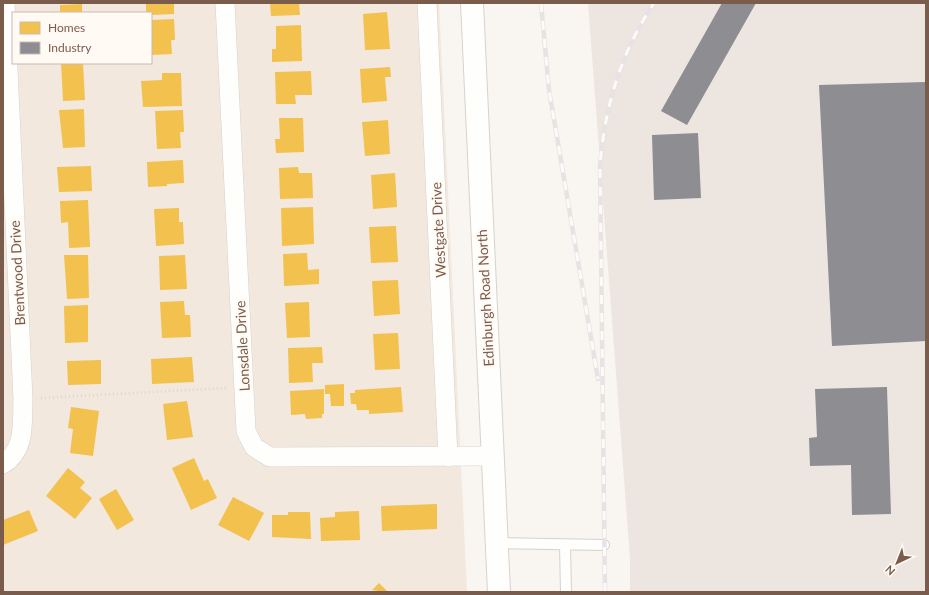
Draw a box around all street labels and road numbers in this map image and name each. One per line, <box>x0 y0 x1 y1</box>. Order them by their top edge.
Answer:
street label: Westgate Drive <box>427 182 449 278</box>
street label: Brentwood Drive <box>6 220 28 326</box>
street label: Edinburgh Road North <box>473 229 497 367</box>
street label: Lonsdale Drive <box>231 300 253 392</box>

